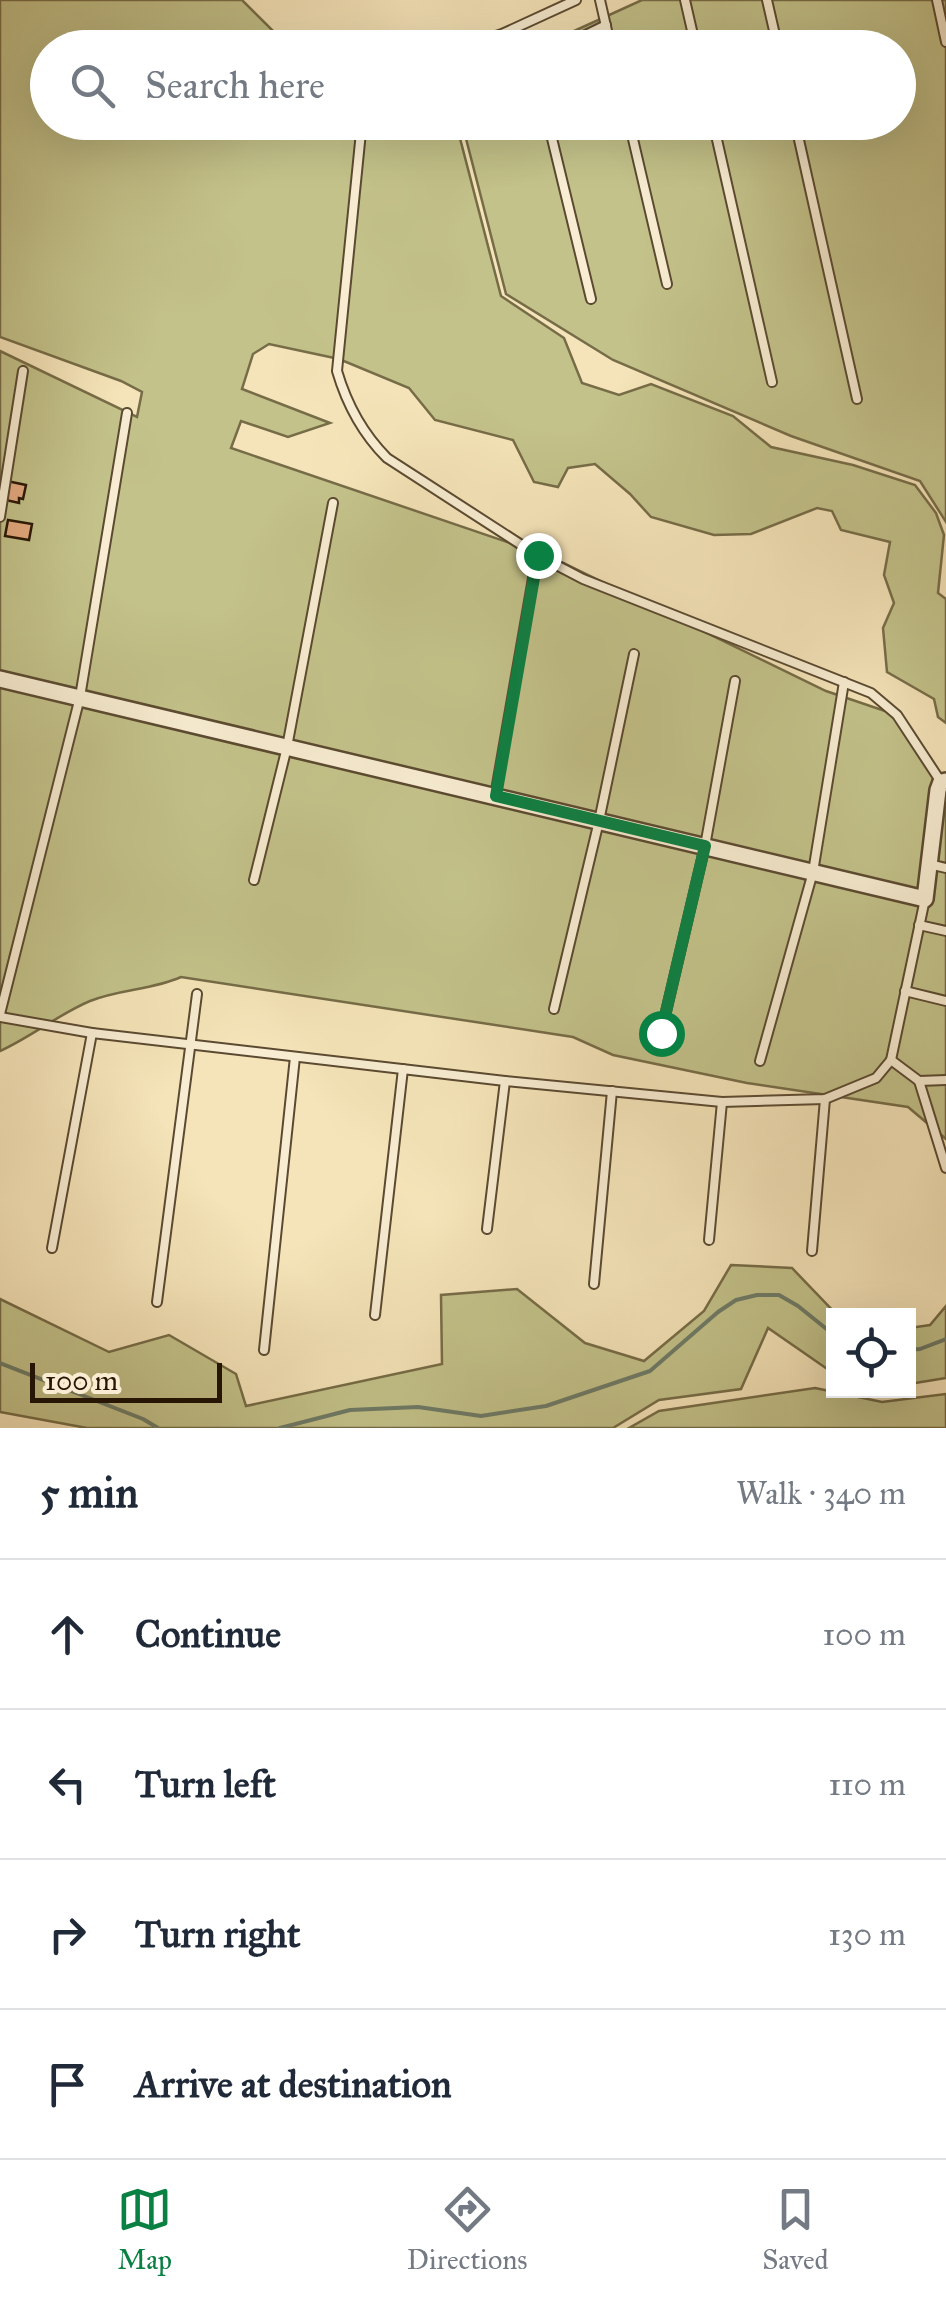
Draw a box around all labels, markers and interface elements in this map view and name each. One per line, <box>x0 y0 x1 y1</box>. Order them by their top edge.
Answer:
search box <box>30 30 916 140</box>
icon: search <box>65 58 120 113</box>
text: Search here <box>145 62 325 108</box>
route end <box>516 533 562 579</box>
route start <box>639 1011 685 1057</box>
map controls <box>826 1308 916 1398</box>
button: locate <box>826 1308 916 1398</box>
scale bar <box>30 1358 222 1402</box>
text: 100 m <box>45 1363 118 1398</box>
text: 5 min <box>40 1467 138 1519</box>
text: Walk · 340 m <box>736 1474 906 1513</box>
icon: ahead <box>40 1607 95 1662</box>
text: Continue <box>135 1611 281 1657</box>
text: 100 m <box>822 1615 906 1654</box>
icon: left <box>40 1757 95 1812</box>
text: Turn left <box>135 1761 276 1807</box>
text: 110 m <box>828 1765 906 1804</box>
icon: right <box>40 1907 95 1962</box>
text: Turn right <box>135 1911 301 1957</box>
text: 130 m <box>828 1915 906 1954</box>
icon: arrive <box>40 2057 95 2112</box>
text: Arrive at destination <box>135 2061 452 2107</box>
tab: Map <box>117 2182 172 2277</box>
tab: Directions <box>407 2182 528 2277</box>
tab: Saved <box>762 2182 829 2277</box>

